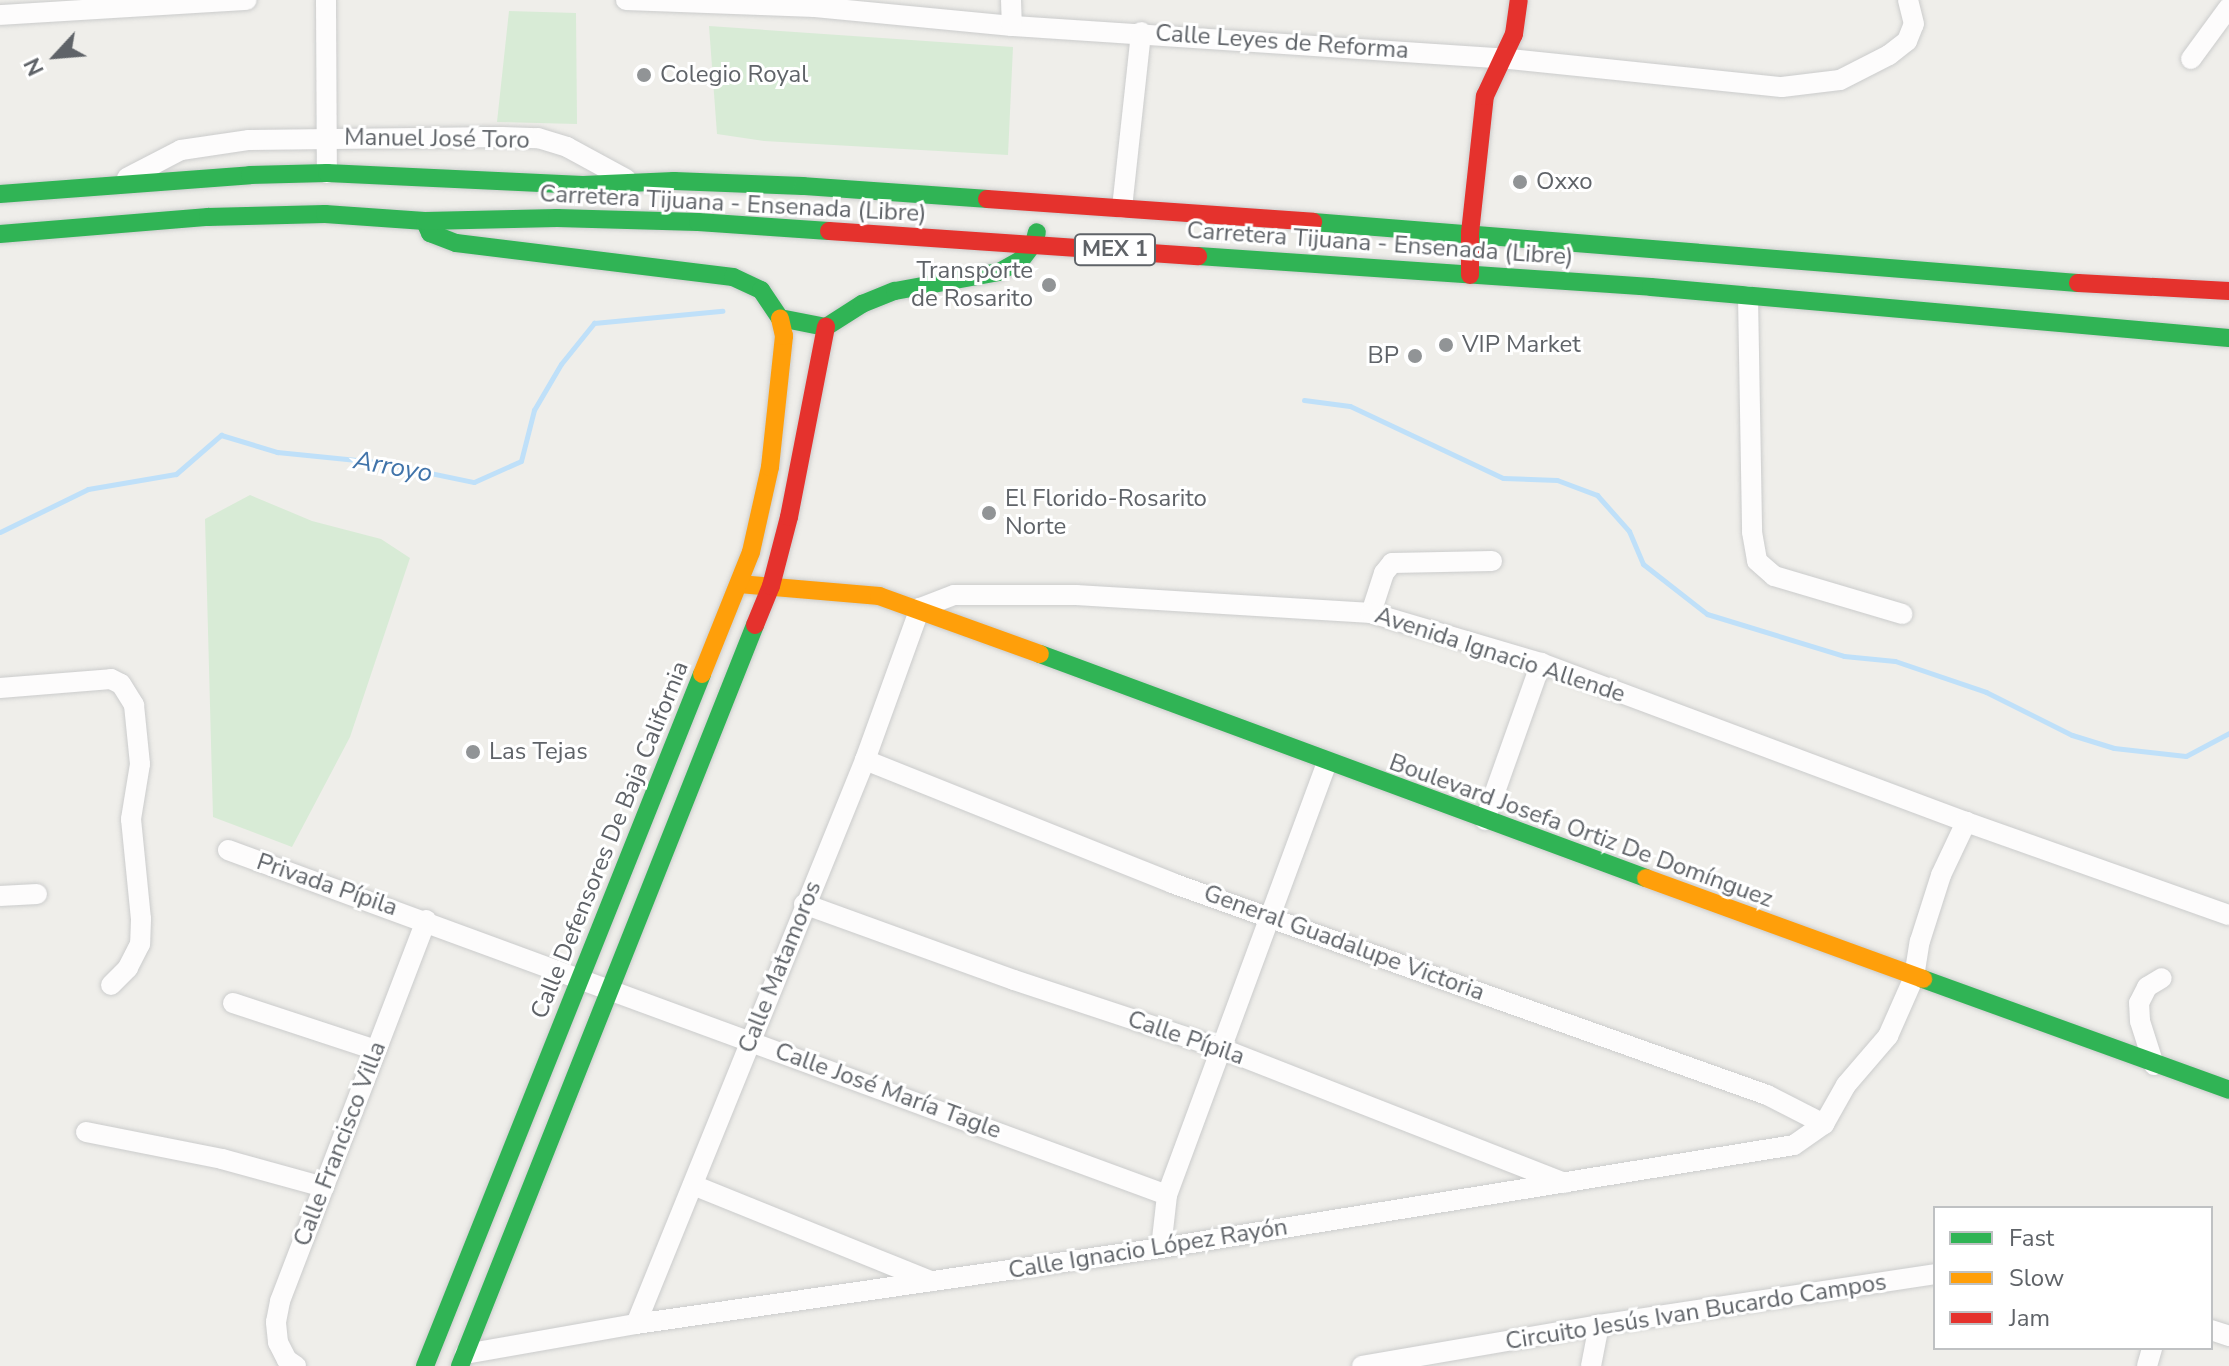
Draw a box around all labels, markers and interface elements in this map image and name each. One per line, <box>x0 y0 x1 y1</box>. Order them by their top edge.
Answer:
north arrow <box>16 16 96 96</box>
street label: Calle Leyes de Reforma <box>1154 19 1410 65</box>
text: N <box>17 53 52 80</box>
place label: Colegio Royal <box>660 61 808 89</box>
marker: Colegio Royal <box>635 66 653 84</box>
street label: Manuel José Toro <box>344 123 530 155</box>
place label: Oxxo <box>1536 168 1593 196</box>
marker: Oxxo <box>1511 173 1529 191</box>
street label: Carretera Tijuana - Ensenada (Libre) <box>539 179 927 229</box>
street label: Carretera Tijuana - Ensenada (Libre) <box>1186 216 1574 272</box>
road number: MEX 1 <box>1073 232 1157 268</box>
place label: Transporte de Rosarito <box>911 257 1033 313</box>
marker: Transporte de Rosarito <box>1040 276 1058 294</box>
place label: VIP Market <box>1462 331 1581 359</box>
marker: VIP Market <box>1437 336 1455 354</box>
place label: BP <box>1368 342 1399 370</box>
marker: BP <box>1406 347 1424 365</box>
water label: Arroyo <box>351 445 435 489</box>
place label: El Florido-Rosarito Norte <box>1005 485 1207 541</box>
marker: El Florido-Rosarito Norte <box>980 504 998 522</box>
street label: Avenida Ignacio Allende <box>1371 601 1629 709</box>
street label: Calle Defensores De Baja California <box>525 657 695 1023</box>
place label: Las Tejas <box>489 738 588 766</box>
marker: Las Tejas <box>464 743 482 761</box>
street label: Boulevard Josefa Ortiz De Domínguez <box>1385 748 1777 914</box>
street label: Privada Pípila <box>253 847 401 923</box>
street label: Calle Matamoros <box>732 877 828 1057</box>
street label: General Guadalupe Victoria <box>1200 879 1488 1007</box>
street label: Calle Pípila <box>1124 1005 1248 1071</box>
street label: Calle José María Tagle <box>771 1037 1005 1145</box>
street label: Calle Francisco Villa <box>288 1038 392 1250</box>
legend <box>1933 1206 2213 1350</box>
street label: Calle Ignacio López Rayón <box>1006 1213 1290 1285</box>
text: Fast <box>2009 1222 2054 1254</box>
text: Slow <box>2009 1262 2064 1294</box>
street label: Circuito Jesús Ivan Bucardo Campos <box>1503 1268 1889 1356</box>
text: Jam <box>2009 1302 2050 1334</box>

